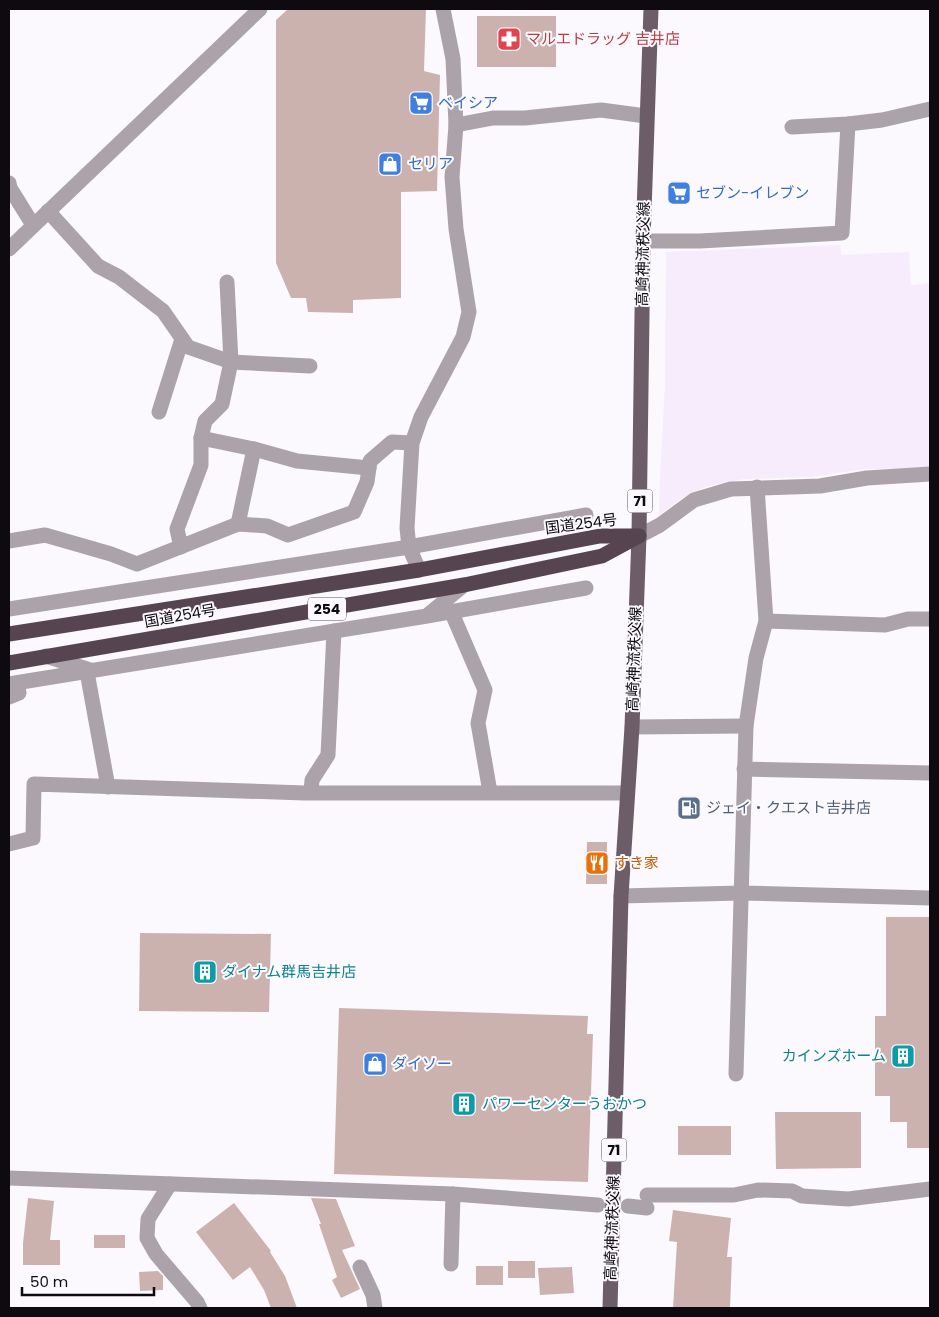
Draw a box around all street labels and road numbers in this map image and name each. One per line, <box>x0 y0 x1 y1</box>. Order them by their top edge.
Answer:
street label: 高崎神流秩父線 <box>631 201 654 307</box>
road number: 71 <box>628 490 652 512</box>
street label: 国道254号 <box>544 509 618 538</box>
road number: 254 <box>308 598 346 620</box>
street label: 国道254号 <box>142 599 217 632</box>
street label: 高崎神流秩父線 <box>621 606 646 712</box>
road number: 71 <box>602 1138 626 1162</box>
street label: 高崎神流秩父線 <box>599 1175 624 1281</box>

